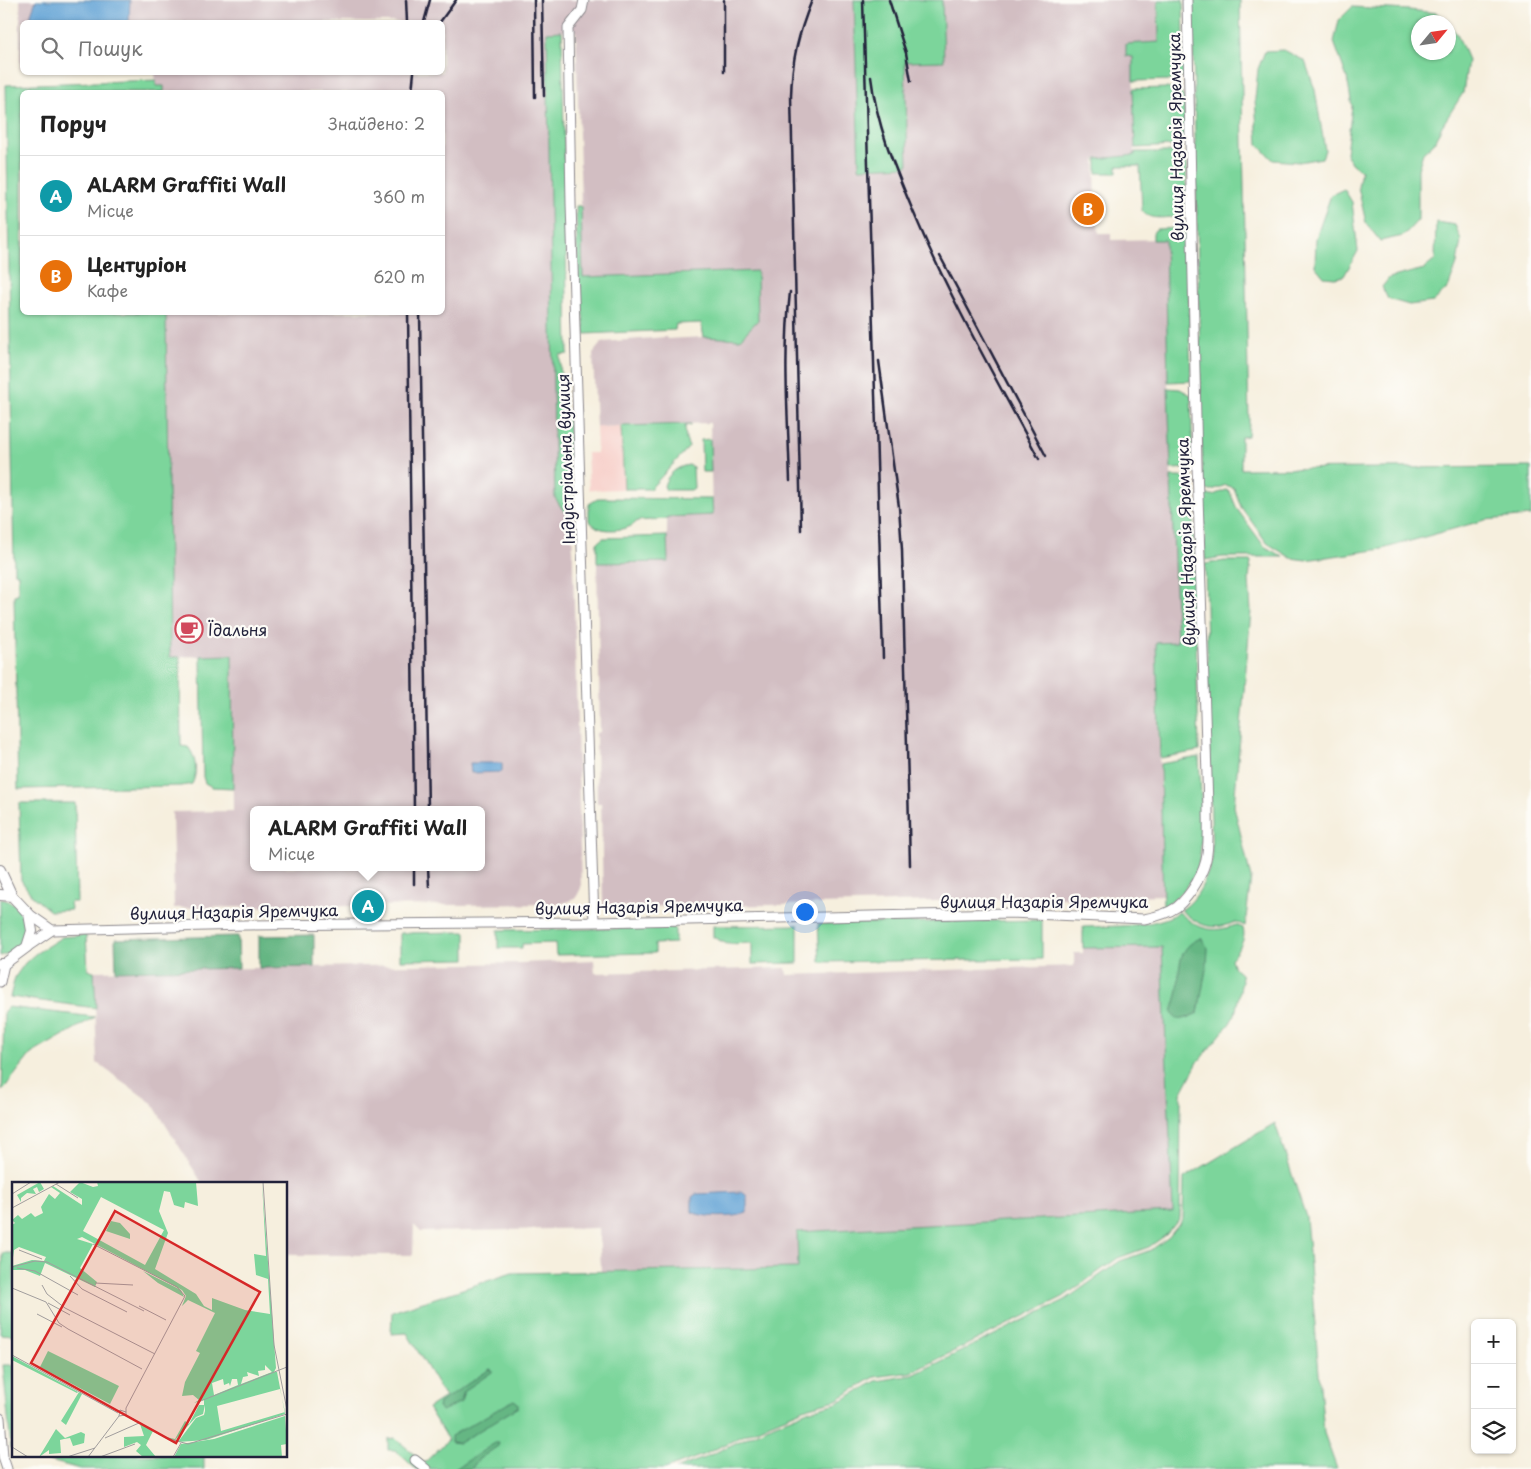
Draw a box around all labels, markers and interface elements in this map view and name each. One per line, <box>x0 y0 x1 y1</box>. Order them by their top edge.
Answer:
north arrow <box>1411 15 1456 60</box>
search box <box>20 20 445 75</box>
street label: вулиця Назарія Яремчука <box>1161 33 1189 241</box>
icon: search <box>38 34 66 62</box>
text: Пошук <box>78 34 143 62</box>
text: Поруч <box>40 107 107 139</box>
text: Знайдено: 2 <box>328 111 425 135</box>
text: ALARM Graffiti Wall <box>87 170 286 198</box>
text: A <box>50 184 62 208</box>
text: 360 m <box>373 184 425 208</box>
pin: B <box>1072 190 1104 228</box>
text: Місце <box>87 198 134 222</box>
text: Центуріон <box>87 250 187 278</box>
text: B <box>51 264 61 288</box>
text: 620 m <box>373 264 425 288</box>
text: Кафе <box>87 278 128 302</box>
street label: Індустріальна вулиця <box>550 373 580 545</box>
street label: вулиця Назарія Яремчука <box>1169 437 1201 646</box>
cafe icon: Їдальня <box>174 614 204 644</box>
place label: Їдальня <box>208 617 267 641</box>
popup <box>250 806 485 871</box>
text: ALARM Graffiti Wall <box>268 813 467 841</box>
text: Місце <box>268 841 315 865</box>
pin: A <box>352 887 384 925</box>
street label: вулиця Назарія Яремчука <box>940 889 1148 913</box>
street label: вулиця Назарія Яремчука <box>535 892 743 920</box>
street label: вулиця Назарія Яремчука <box>130 897 338 925</box>
your location <box>792 899 818 925</box>
inset map <box>12 1182 288 1456</box>
map controls <box>1471 1319 1516 1454</box>
button: + <box>1471 1319 1516 1364</box>
button: − <box>1471 1364 1516 1409</box>
button: layers <box>1471 1409 1516 1454</box>

